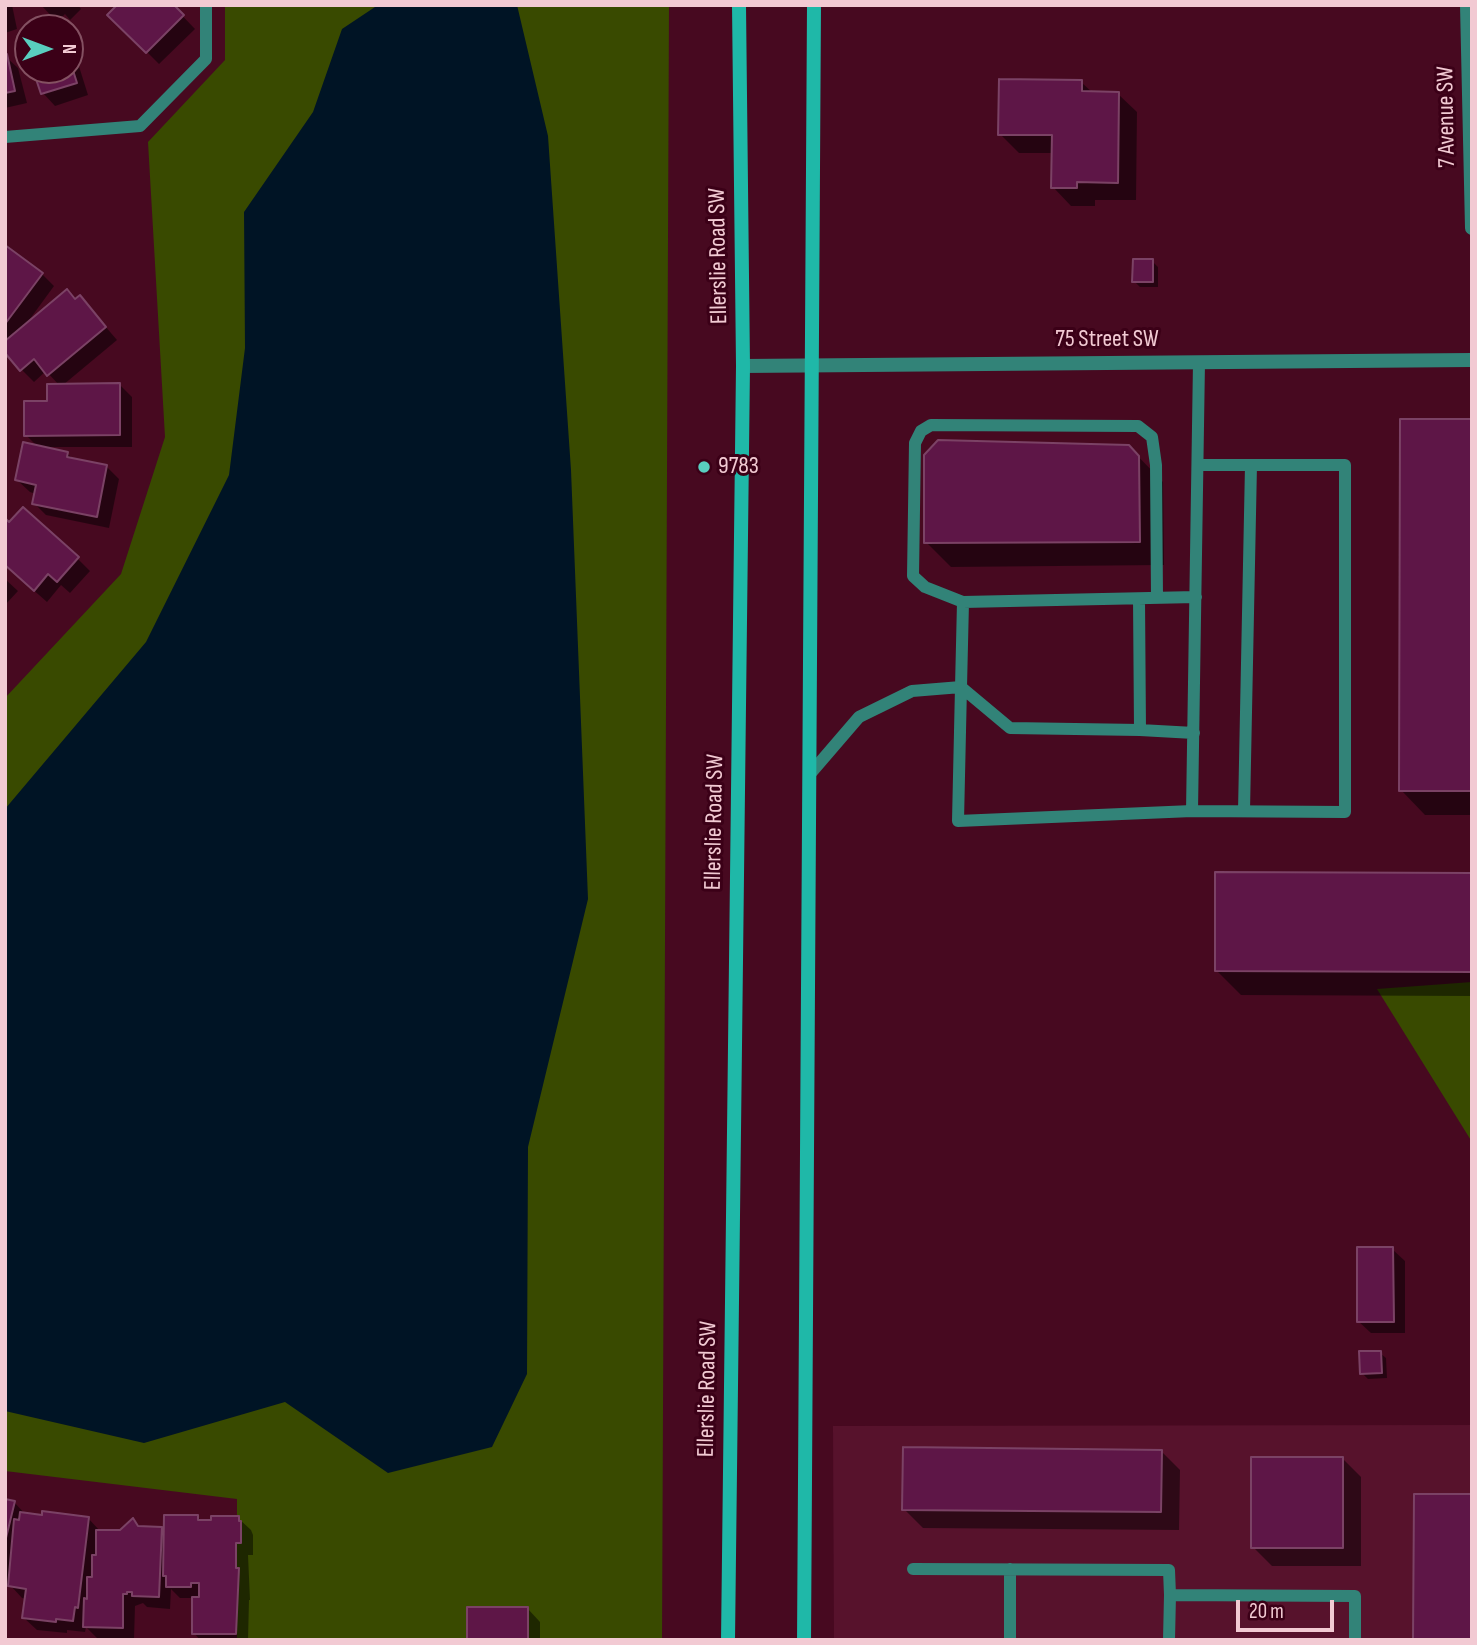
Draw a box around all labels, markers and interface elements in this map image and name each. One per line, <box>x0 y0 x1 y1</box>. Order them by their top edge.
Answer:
north arrow <box>14 14 84 84</box>
text: N <box>57 44 80 54</box>
street label: 7 Avenue SW <box>1432 66 1462 168</box>
street label: Ellerslie Road SW <box>703 188 735 324</box>
street label: 75 Street SW <box>1055 326 1159 354</box>
place label: 9783 <box>718 453 759 481</box>
marker: 9783 <box>696 459 712 475</box>
street label: Ellerslie Road SW <box>699 754 731 890</box>
street label: Ellerslie Road SW <box>692 1321 724 1457</box>
scale bar <box>1239 1586 1337 1630</box>
text: 20 m <box>1249 1599 1284 1624</box>

